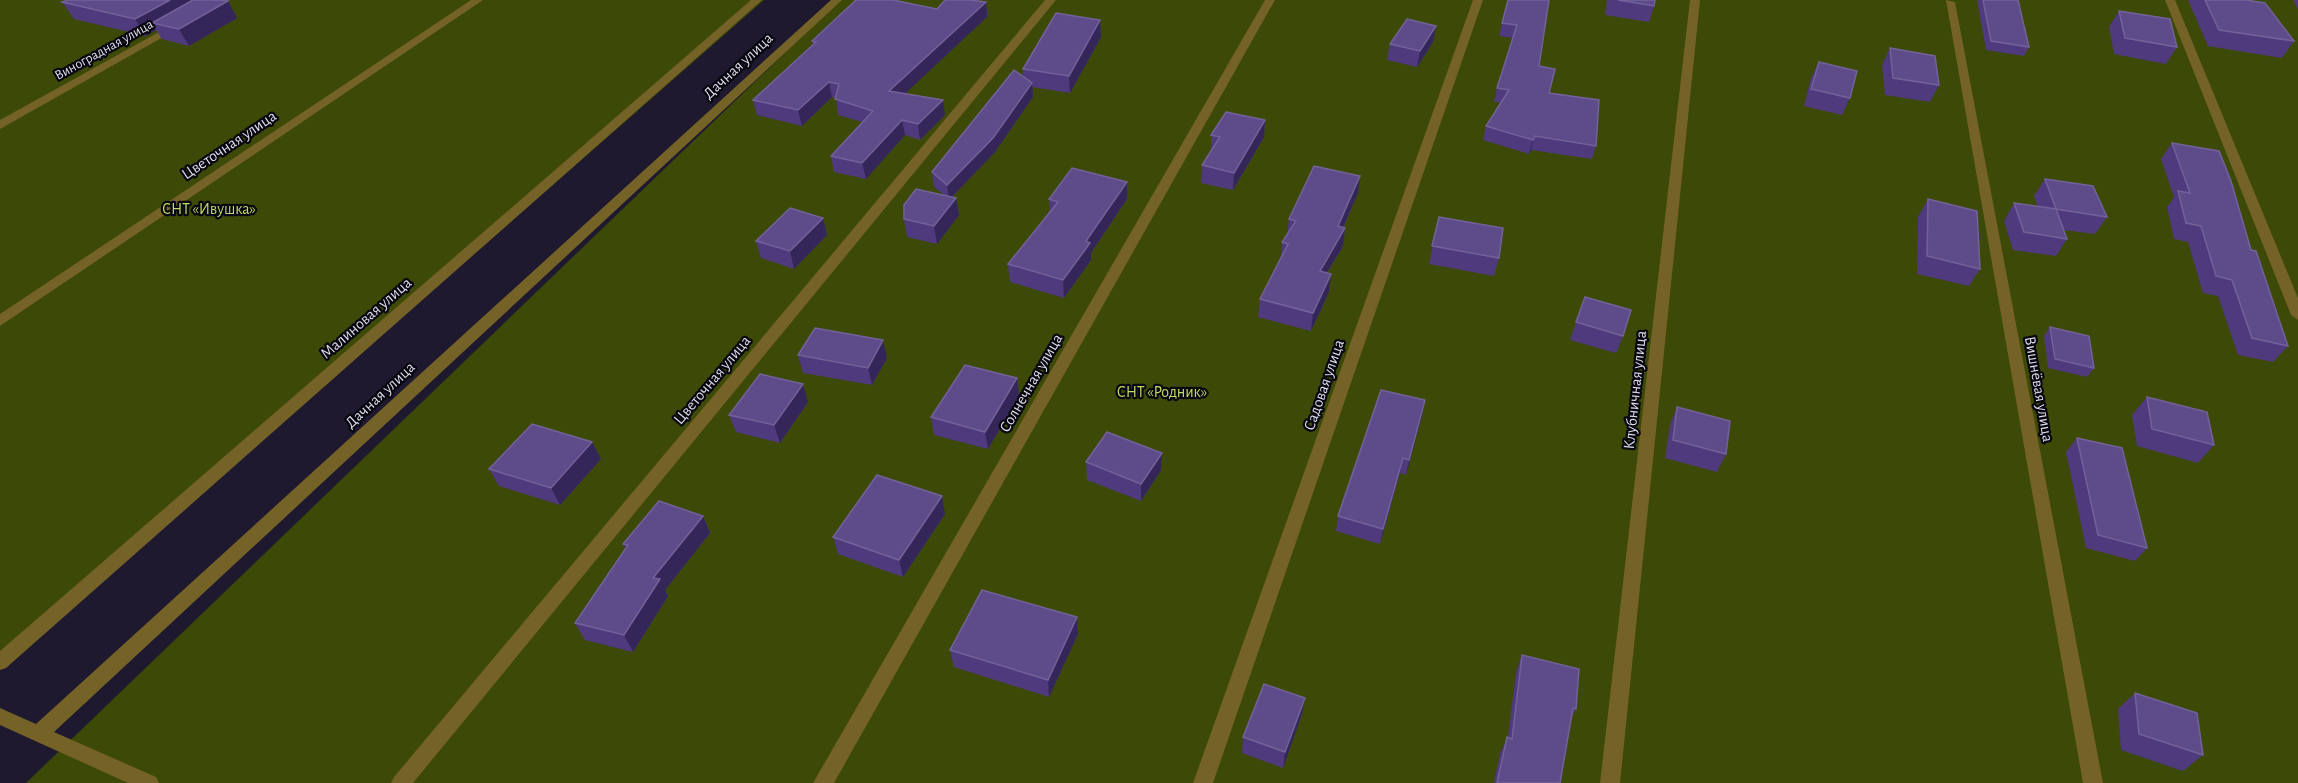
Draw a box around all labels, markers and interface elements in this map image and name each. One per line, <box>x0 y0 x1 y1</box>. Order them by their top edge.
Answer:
street label: Виноградная улица <box>52 17 156 83</box>
street label: Дачная улица <box>700 30 777 103</box>
street label: Цветочная улица <box>179 108 280 183</box>
park label: СНТ «Ивушка» <box>162 201 256 218</box>
street label: Малиновая улица <box>317 274 415 362</box>
street label: Клубничная улица <box>1621 330 1650 450</box>
street label: Солнечная улица <box>996 331 1066 435</box>
street label: Цветочная улица <box>670 333 754 428</box>
street label: Вишнёвая улица <box>2021 335 2056 443</box>
street label: Садовая улица <box>1301 338 1348 433</box>
street label: Дачная улица <box>342 359 419 432</box>
park label: СНТ «Родник» <box>1117 384 1207 400</box>

